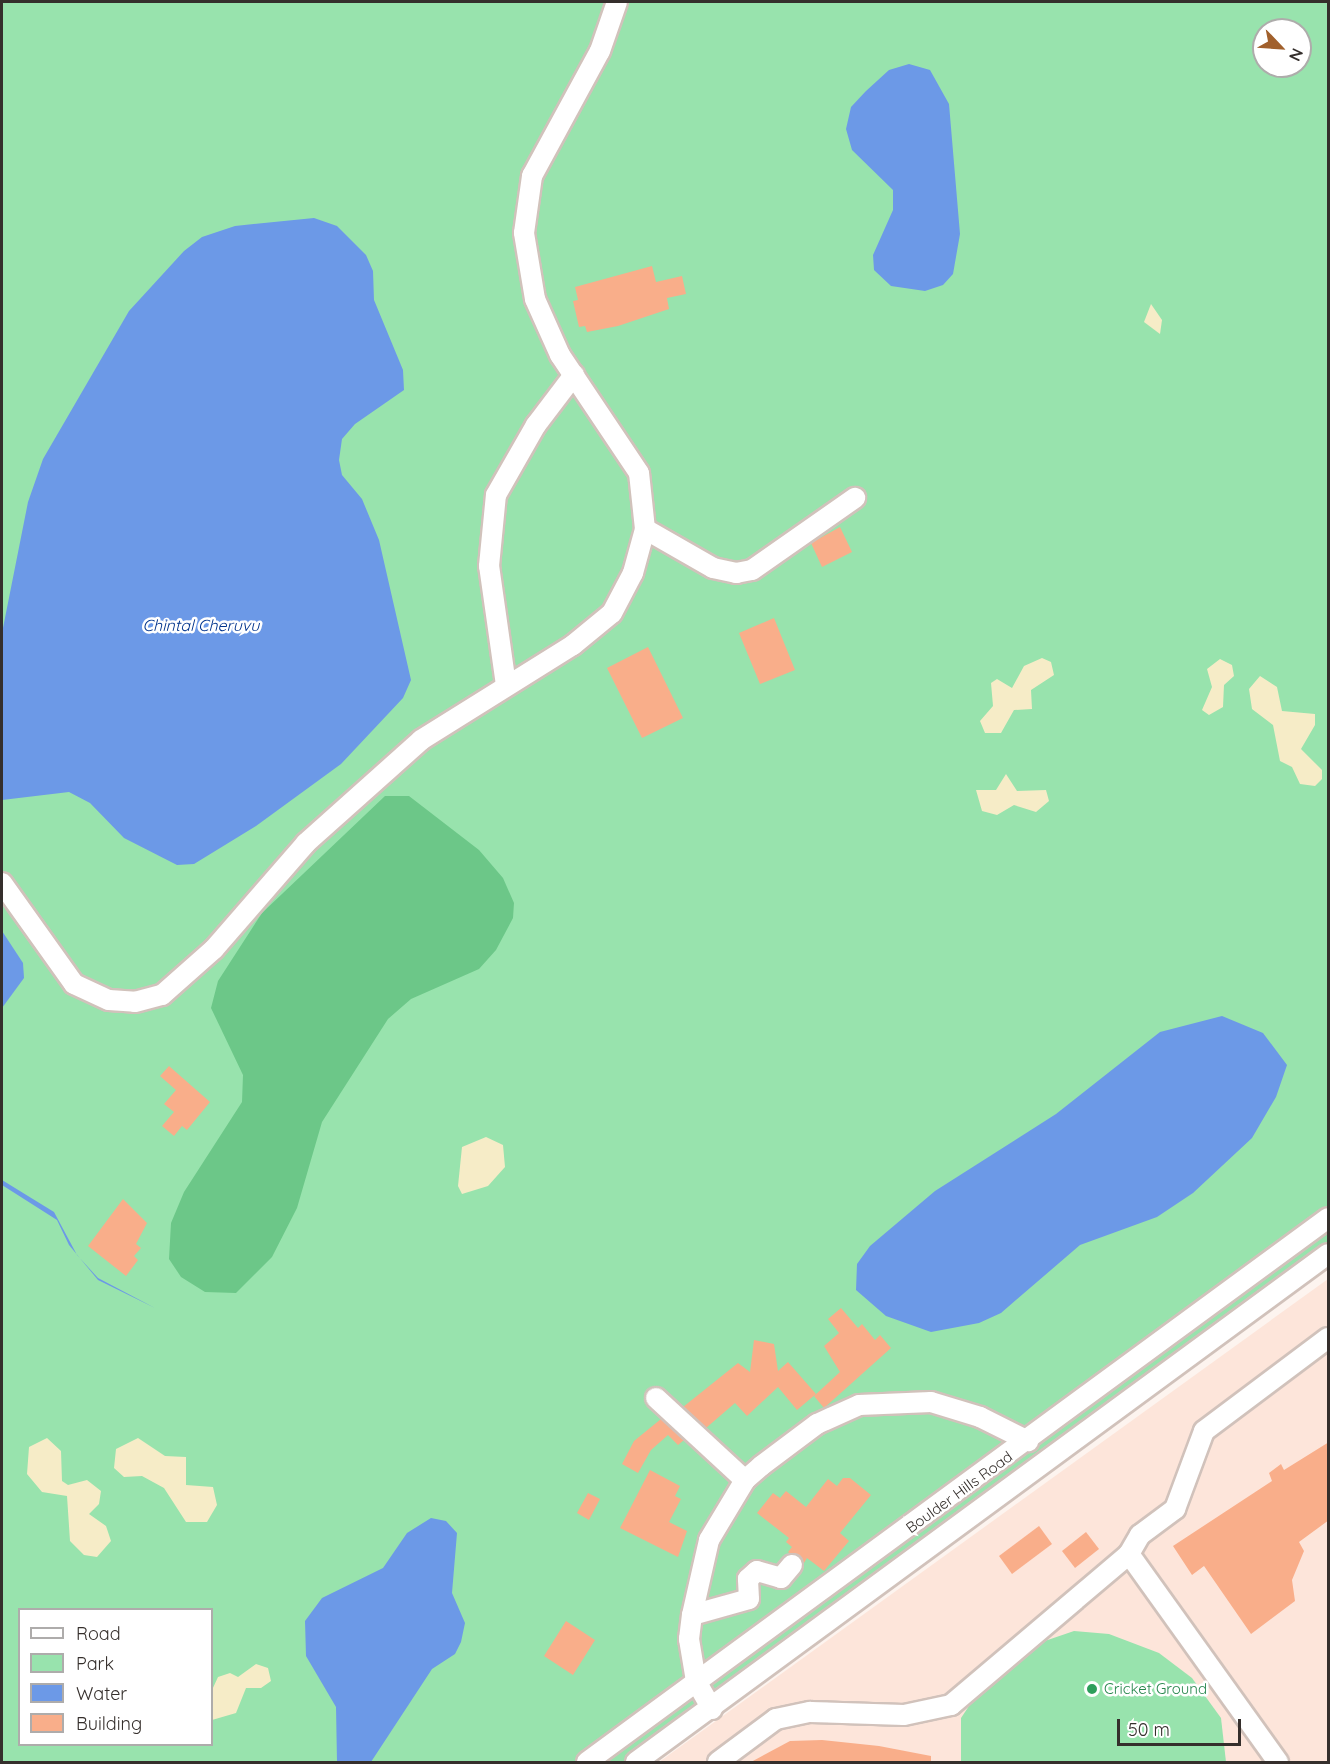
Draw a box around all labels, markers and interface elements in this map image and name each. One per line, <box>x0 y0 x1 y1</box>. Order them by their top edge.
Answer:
north arrow <box>1252 18 1312 78</box>
text: N <box>1285 45 1308 64</box>
water label: Chintal Cheruvu <box>143 615 259 635</box>
street label: Boulder Hills Road <box>902 1447 1016 1537</box>
legend <box>18 1608 213 1746</box>
text: Road <box>76 1622 121 1645</box>
text: Park <box>76 1652 114 1675</box>
place label: Cricket Ground <box>1104 1680 1207 1698</box>
text: Water <box>76 1682 127 1705</box>
marker: Cricket Ground <box>1085 1682 1099 1696</box>
scale bar <box>1120 1707 1244 1745</box>
text: Building <box>76 1712 142 1735</box>
text: 50 m <box>1128 1718 1170 1741</box>

